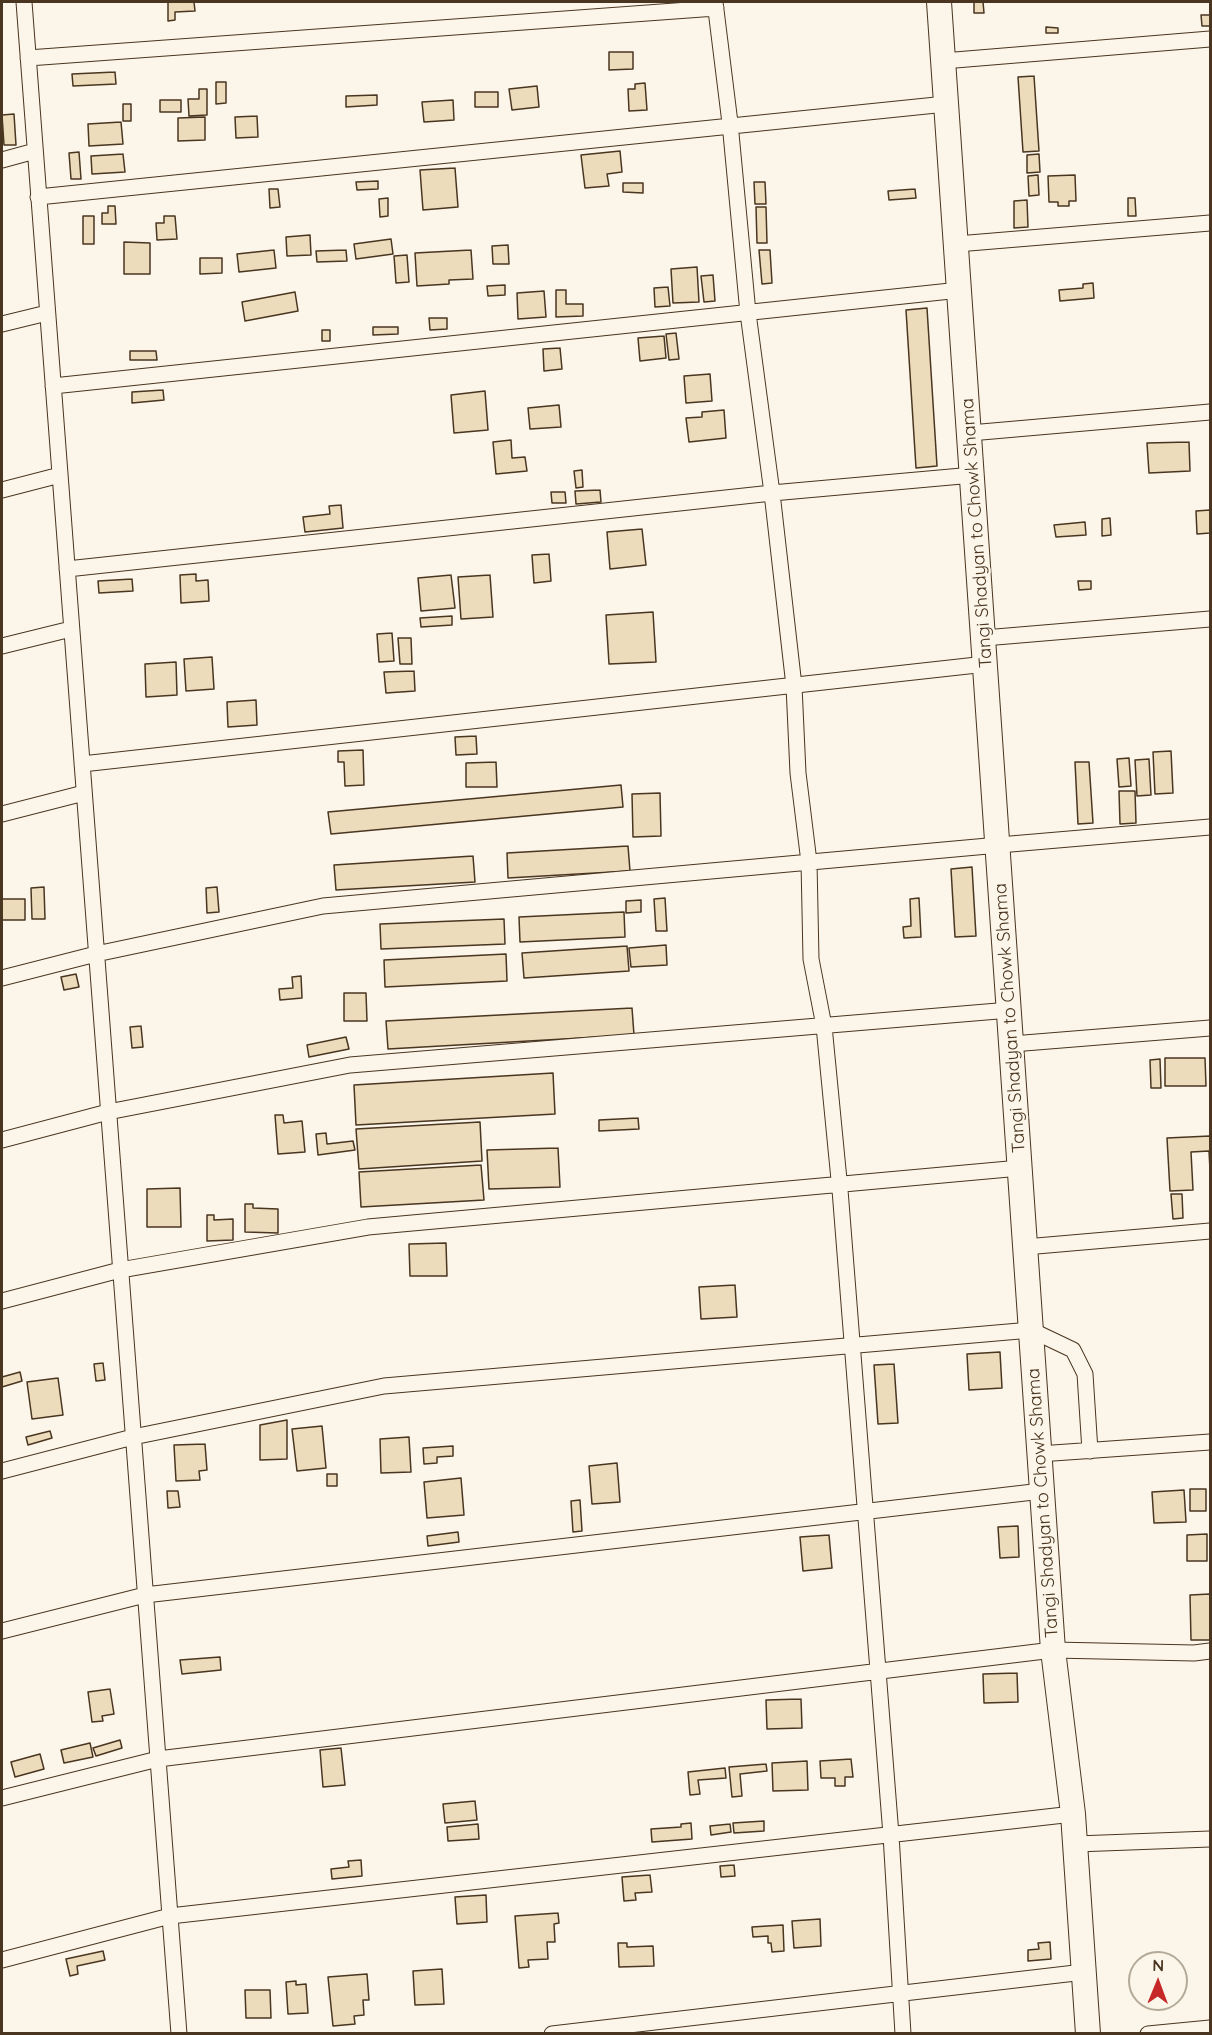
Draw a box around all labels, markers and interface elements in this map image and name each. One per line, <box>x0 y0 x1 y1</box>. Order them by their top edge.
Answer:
street label: Tangi Shadyan to Chowk Shama <box>957 397 997 669</box>
street label: Tangi Shadyan to Chowk Shama <box>990 882 1030 1154</box>
street label: Tangi Shadyan to Chowk Shama <box>1023 1367 1063 1639</box>
north arrow <box>1128 1951 1188 2011</box>
text: N <box>1152 1955 1164 1975</box>

